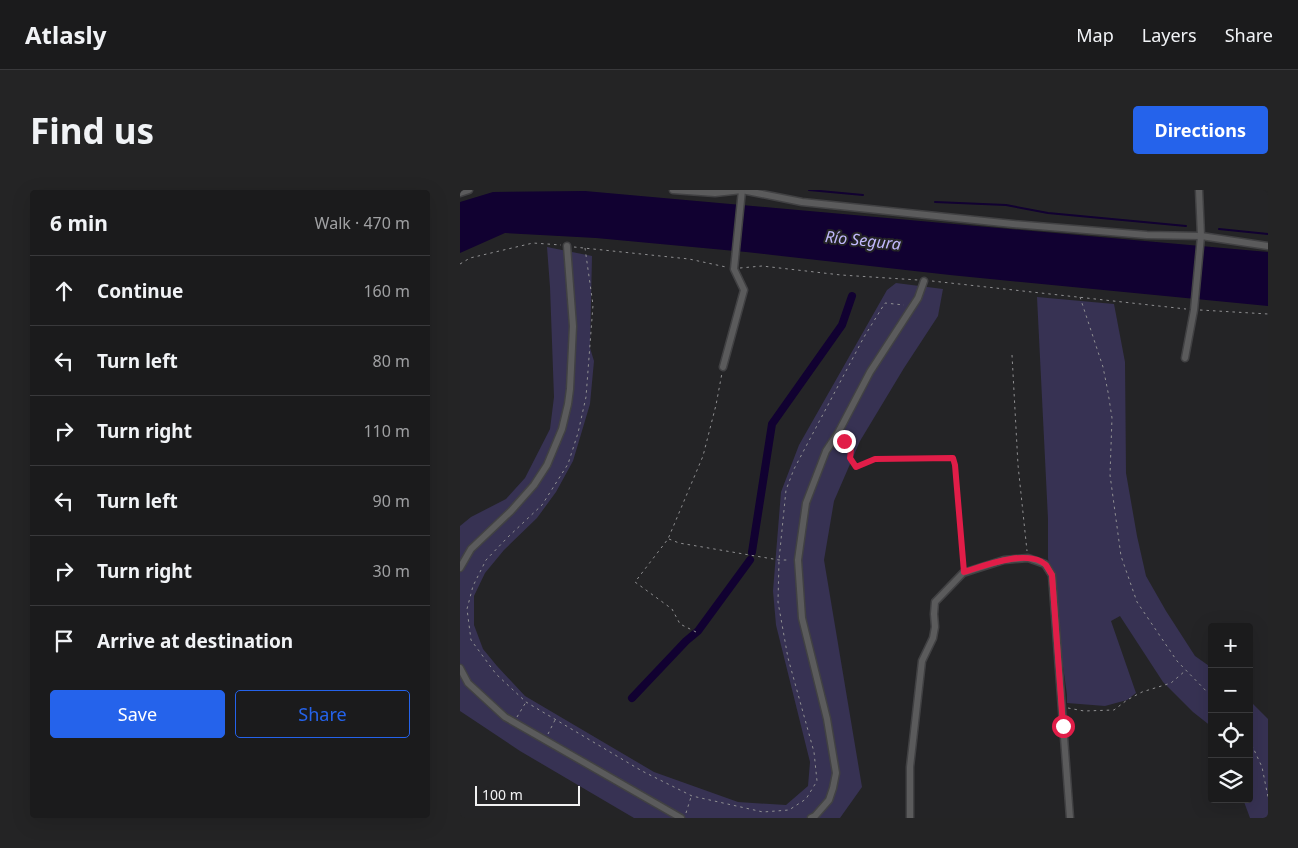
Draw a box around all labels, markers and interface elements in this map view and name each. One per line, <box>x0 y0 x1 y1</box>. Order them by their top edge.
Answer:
text: Atlasly <box>25 18 106 51</box>
text: Map <box>1076 23 1114 47</box>
text: Layers <box>1142 23 1197 47</box>
text: Share <box>1225 23 1273 47</box>
button: Directions <box>1133 106 1268 154</box>
text: Find us <box>30 107 154 154</box>
text: 6 min <box>50 209 108 237</box>
text: Walk · 470 m <box>315 212 410 234</box>
water label: Río Segura <box>824 225 902 255</box>
icon: ahead <box>50 277 78 305</box>
text: Continue <box>97 278 183 304</box>
text: 160 m <box>363 280 410 302</box>
icon: left <box>50 347 78 375</box>
text: Turn left <box>97 348 178 374</box>
text: 80 m <box>373 350 410 372</box>
icon: right <box>50 417 78 445</box>
text: Turn right <box>97 418 192 444</box>
text: 110 m <box>363 420 410 442</box>
route end <box>833 430 856 453</box>
icon: left <box>50 487 78 515</box>
text: Turn left <box>97 488 178 514</box>
text: 90 m <box>373 490 410 512</box>
icon: right <box>50 557 78 585</box>
text: Turn right <box>97 558 192 584</box>
text: 30 m <box>373 560 410 582</box>
map controls <box>1208 623 1253 803</box>
button: + <box>1208 623 1253 668</box>
icon: arrive <box>50 627 78 655</box>
text: Arrive at destination <box>97 628 293 654</box>
button: − <box>1208 668 1253 713</box>
button: Save <box>50 690 225 738</box>
button: Share <box>235 690 410 738</box>
button: locate <box>1208 713 1253 758</box>
route start <box>1052 715 1075 738</box>
button: layers <box>1208 758 1253 803</box>
scale bar <box>475 783 580 806</box>
text: 100 m <box>482 785 523 804</box>

